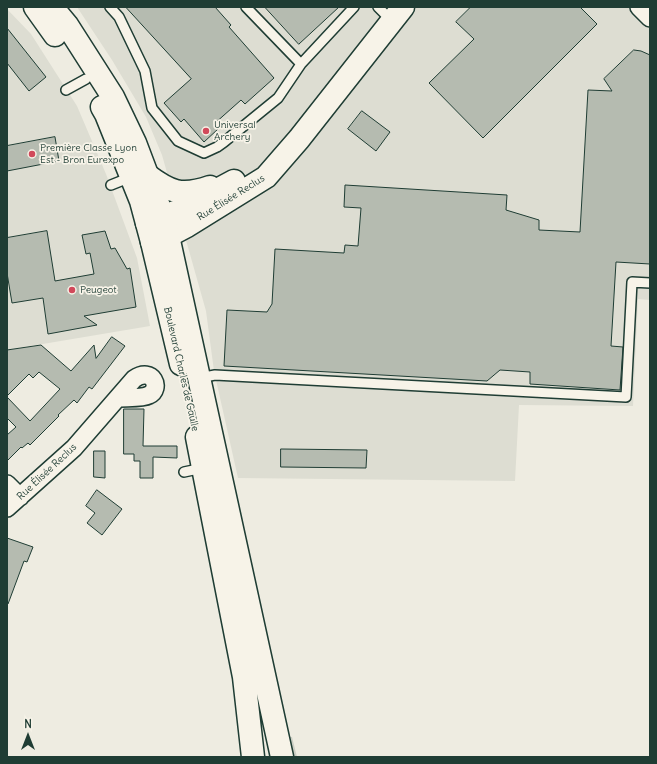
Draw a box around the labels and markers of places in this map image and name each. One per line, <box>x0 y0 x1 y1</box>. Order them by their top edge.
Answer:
place label: Universal Archery <box>214 119 256 142</box>
marker: Universal Archery <box>201 126 211 136</box>
place label: Première Classe Lyon Est - Bron Eurexpo <box>40 142 137 166</box>
marker: Première Classe Lyon Est - Bron Eurexpo <box>27 149 37 159</box>
place label: Peugeot <box>80 284 117 296</box>
marker: Peugeot <box>67 285 77 295</box>

